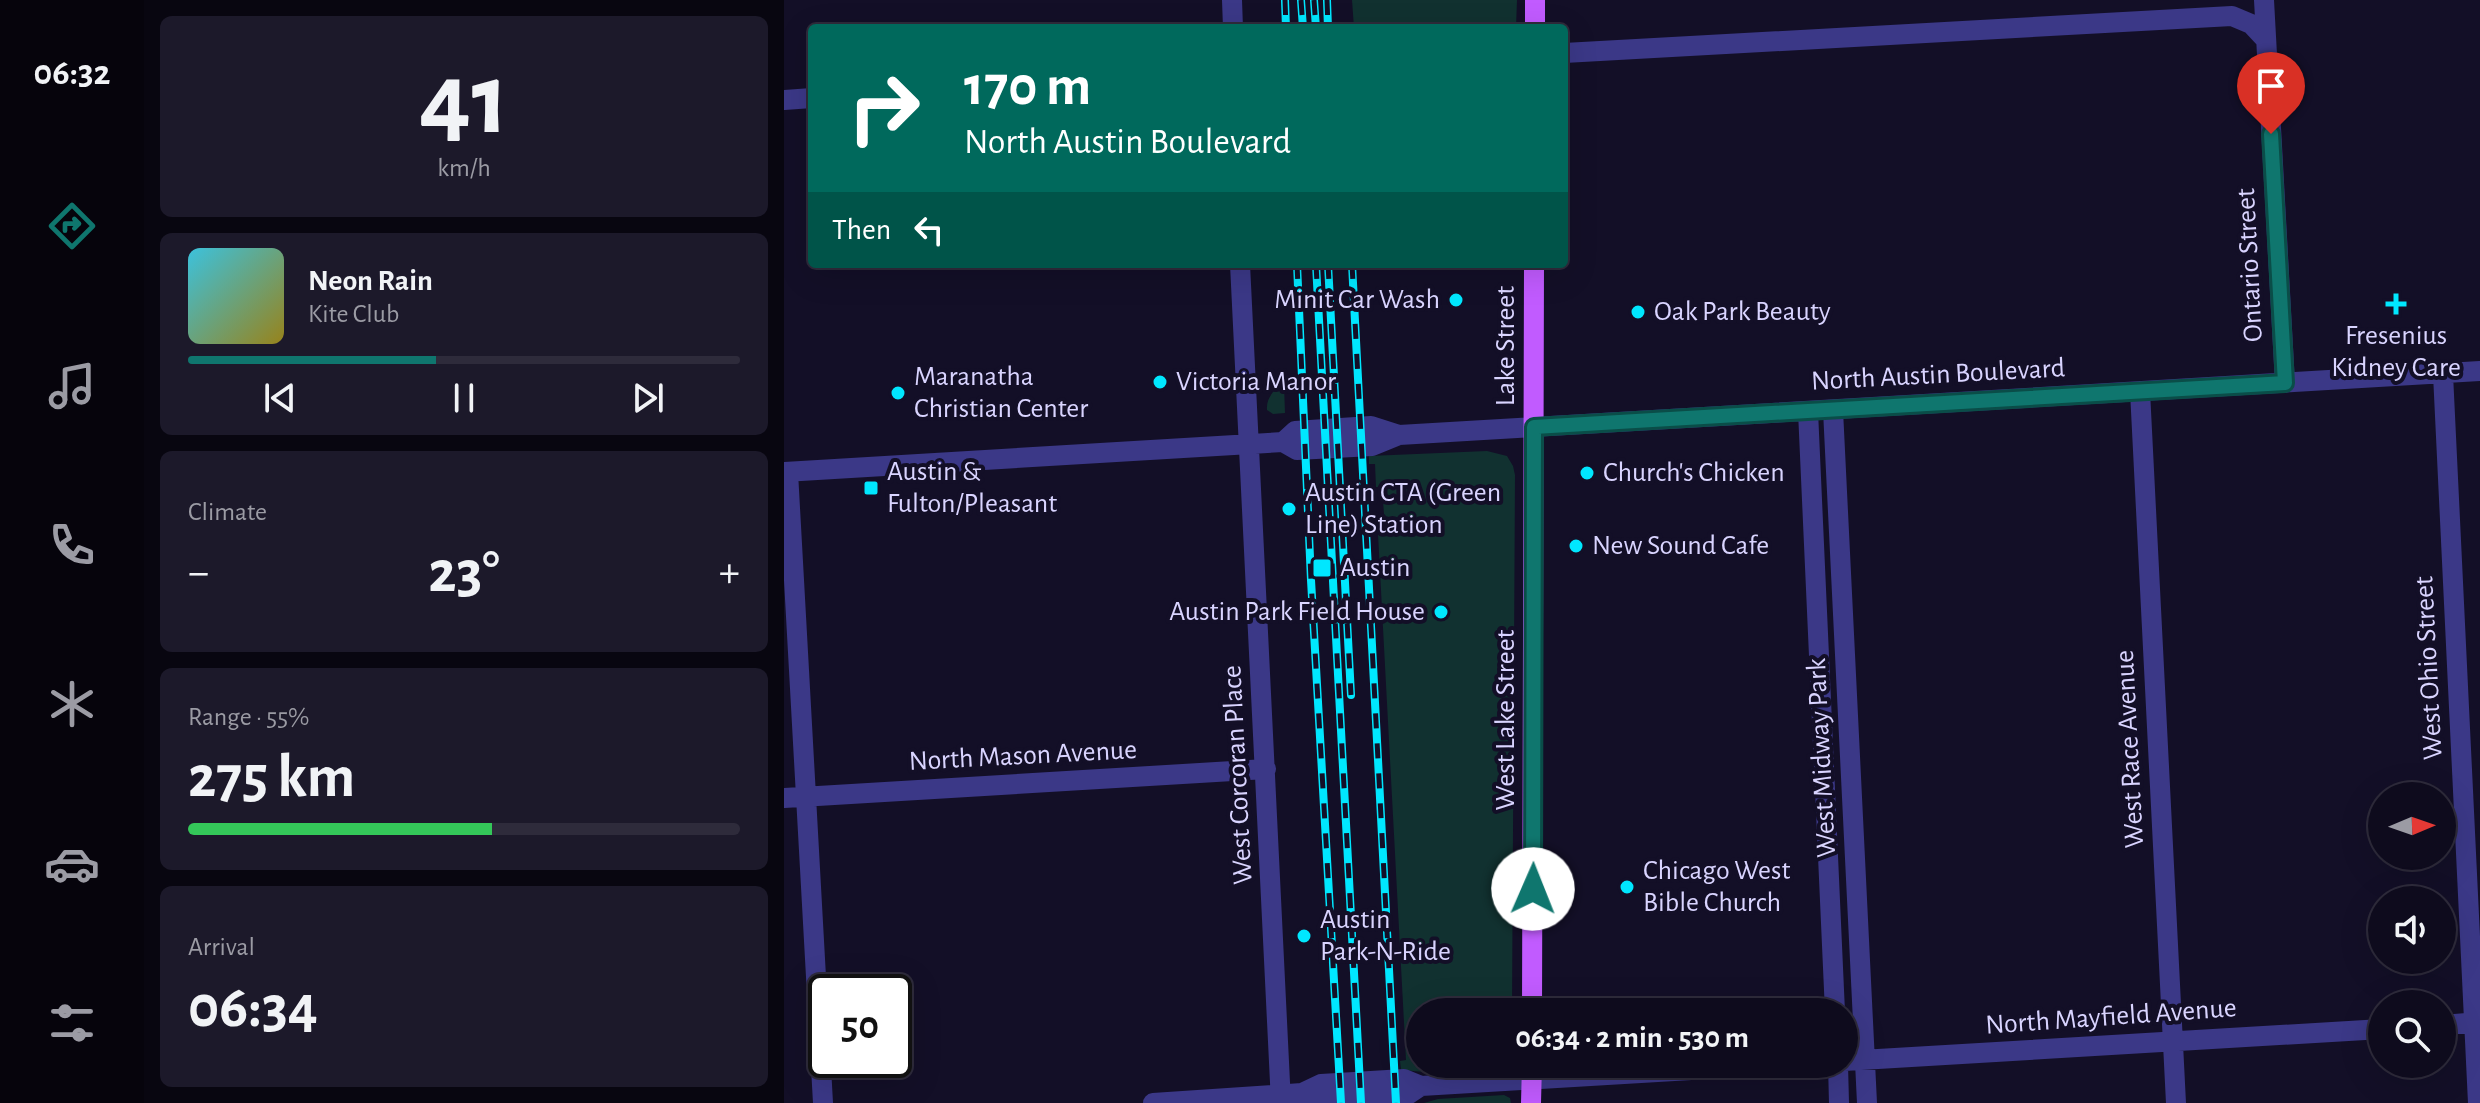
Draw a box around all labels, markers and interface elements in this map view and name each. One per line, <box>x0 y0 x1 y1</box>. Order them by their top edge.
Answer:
text: 41 <box>419 49 509 153</box>
pin <box>2237 52 2305 134</box>
text: 06:32 <box>34 55 110 91</box>
icon: right <box>832 56 936 160</box>
text: 170 m <box>964 59 1091 115</box>
icon: arrive <box>2249 64 2293 108</box>
text: North Austin Boulevard <box>964 124 1291 160</box>
text: km/h <box>437 155 491 181</box>
street label: Ontario Street <box>2232 187 2268 343</box>
icon: directions <box>44 198 100 254</box>
icon: left <box>907 208 951 252</box>
text: Then <box>832 215 891 245</box>
text: Neon Rain <box>308 266 433 296</box>
place label: Minit Car Wash <box>1274 286 1440 314</box>
street label: Lake Street <box>1492 286 1520 406</box>
marker: Minit Car Wash <box>1447 291 1465 309</box>
marker: Fresenius Kidney Care <box>2385 293 2407 315</box>
place label: Oak Park Beauty <box>1654 298 1831 326</box>
text: Kite Club <box>308 301 399 327</box>
marker: Oak Park Beauty <box>1629 303 1647 321</box>
place label: Fresenius Kidney Care <box>2331 322 2461 382</box>
street label: North Austin Boulevard <box>1810 354 2066 396</box>
icon: music <box>44 358 100 414</box>
place label: Maranatha Christian Center <box>914 363 1088 423</box>
place label: Victoria Manor <box>1176 368 1336 396</box>
marker: Victoria Manor <box>1151 373 1169 391</box>
icon: previous <box>258 376 302 420</box>
icon: pause <box>442 376 486 420</box>
icon: next <box>626 376 670 420</box>
marker: Maranatha Christian Center <box>889 384 907 402</box>
place label: Austin & Fulton/Pleasant <box>887 458 1057 518</box>
place label: Church's Chicken <box>1603 459 1785 487</box>
marker: Church's Chicken <box>1578 464 1596 482</box>
marker: Austin & Fulton/Pleasant <box>862 479 880 497</box>
place label: Austin CTA (Green Line) Station <box>1305 479 1501 539</box>
text: Climate <box>188 499 267 525</box>
marker: Austin CTA (Green Line) Station <box>1280 500 1298 518</box>
icon: phone <box>44 517 100 573</box>
place label: New Sound Cafe <box>1592 532 1769 560</box>
marker: New Sound Cafe <box>1567 537 1585 555</box>
text: 23° <box>428 543 500 603</box>
text: − <box>188 551 209 595</box>
text: + <box>719 551 740 595</box>
place label: Austin <box>1340 554 1410 582</box>
marker: Austin <box>1311 557 1333 579</box>
street label: West Ohio Street <box>2410 575 2448 761</box>
place label: Austin Park Field House <box>1169 598 1425 626</box>
marker: Austin Park Field House <box>1432 603 1450 621</box>
street label: West Lake Street <box>1492 629 1520 810</box>
street label: West Race Avenue <box>2111 649 2149 849</box>
street label: West Midway Park <box>1803 657 1841 859</box>
street label: West Corcoran Place <box>1218 664 1258 886</box>
icon: climate <box>44 676 100 732</box>
text: Range · 55% <box>188 704 309 730</box>
street label: North Mason Avenue <box>908 736 1138 776</box>
text: 275 km <box>188 748 355 808</box>
north arrow <box>2368 782 2456 870</box>
map controls <box>2368 782 2456 1078</box>
icon: car <box>44 836 100 892</box>
position arrow <box>1491 847 1575 931</box>
place label: Chicago West Bible Church <box>1643 857 1790 917</box>
marker: Chicago West Bible Church <box>1618 878 1636 896</box>
button: sound <box>2368 886 2456 974</box>
place label: Austin Park-N-Ride <box>1320 906 1451 966</box>
marker: Austin Park-N-Ride <box>1295 927 1313 945</box>
text: Arrival <box>188 934 255 960</box>
speed limit sign: 50 <box>808 974 912 1078</box>
text: 06:34 <box>188 978 318 1038</box>
button: search <box>2368 990 2456 1078</box>
street label: North Mayfield Avenue <box>1985 994 2237 1040</box>
icon: filters <box>44 995 100 1051</box>
text: 06:34 · 2 min · 530 m <box>1515 1023 1749 1053</box>

